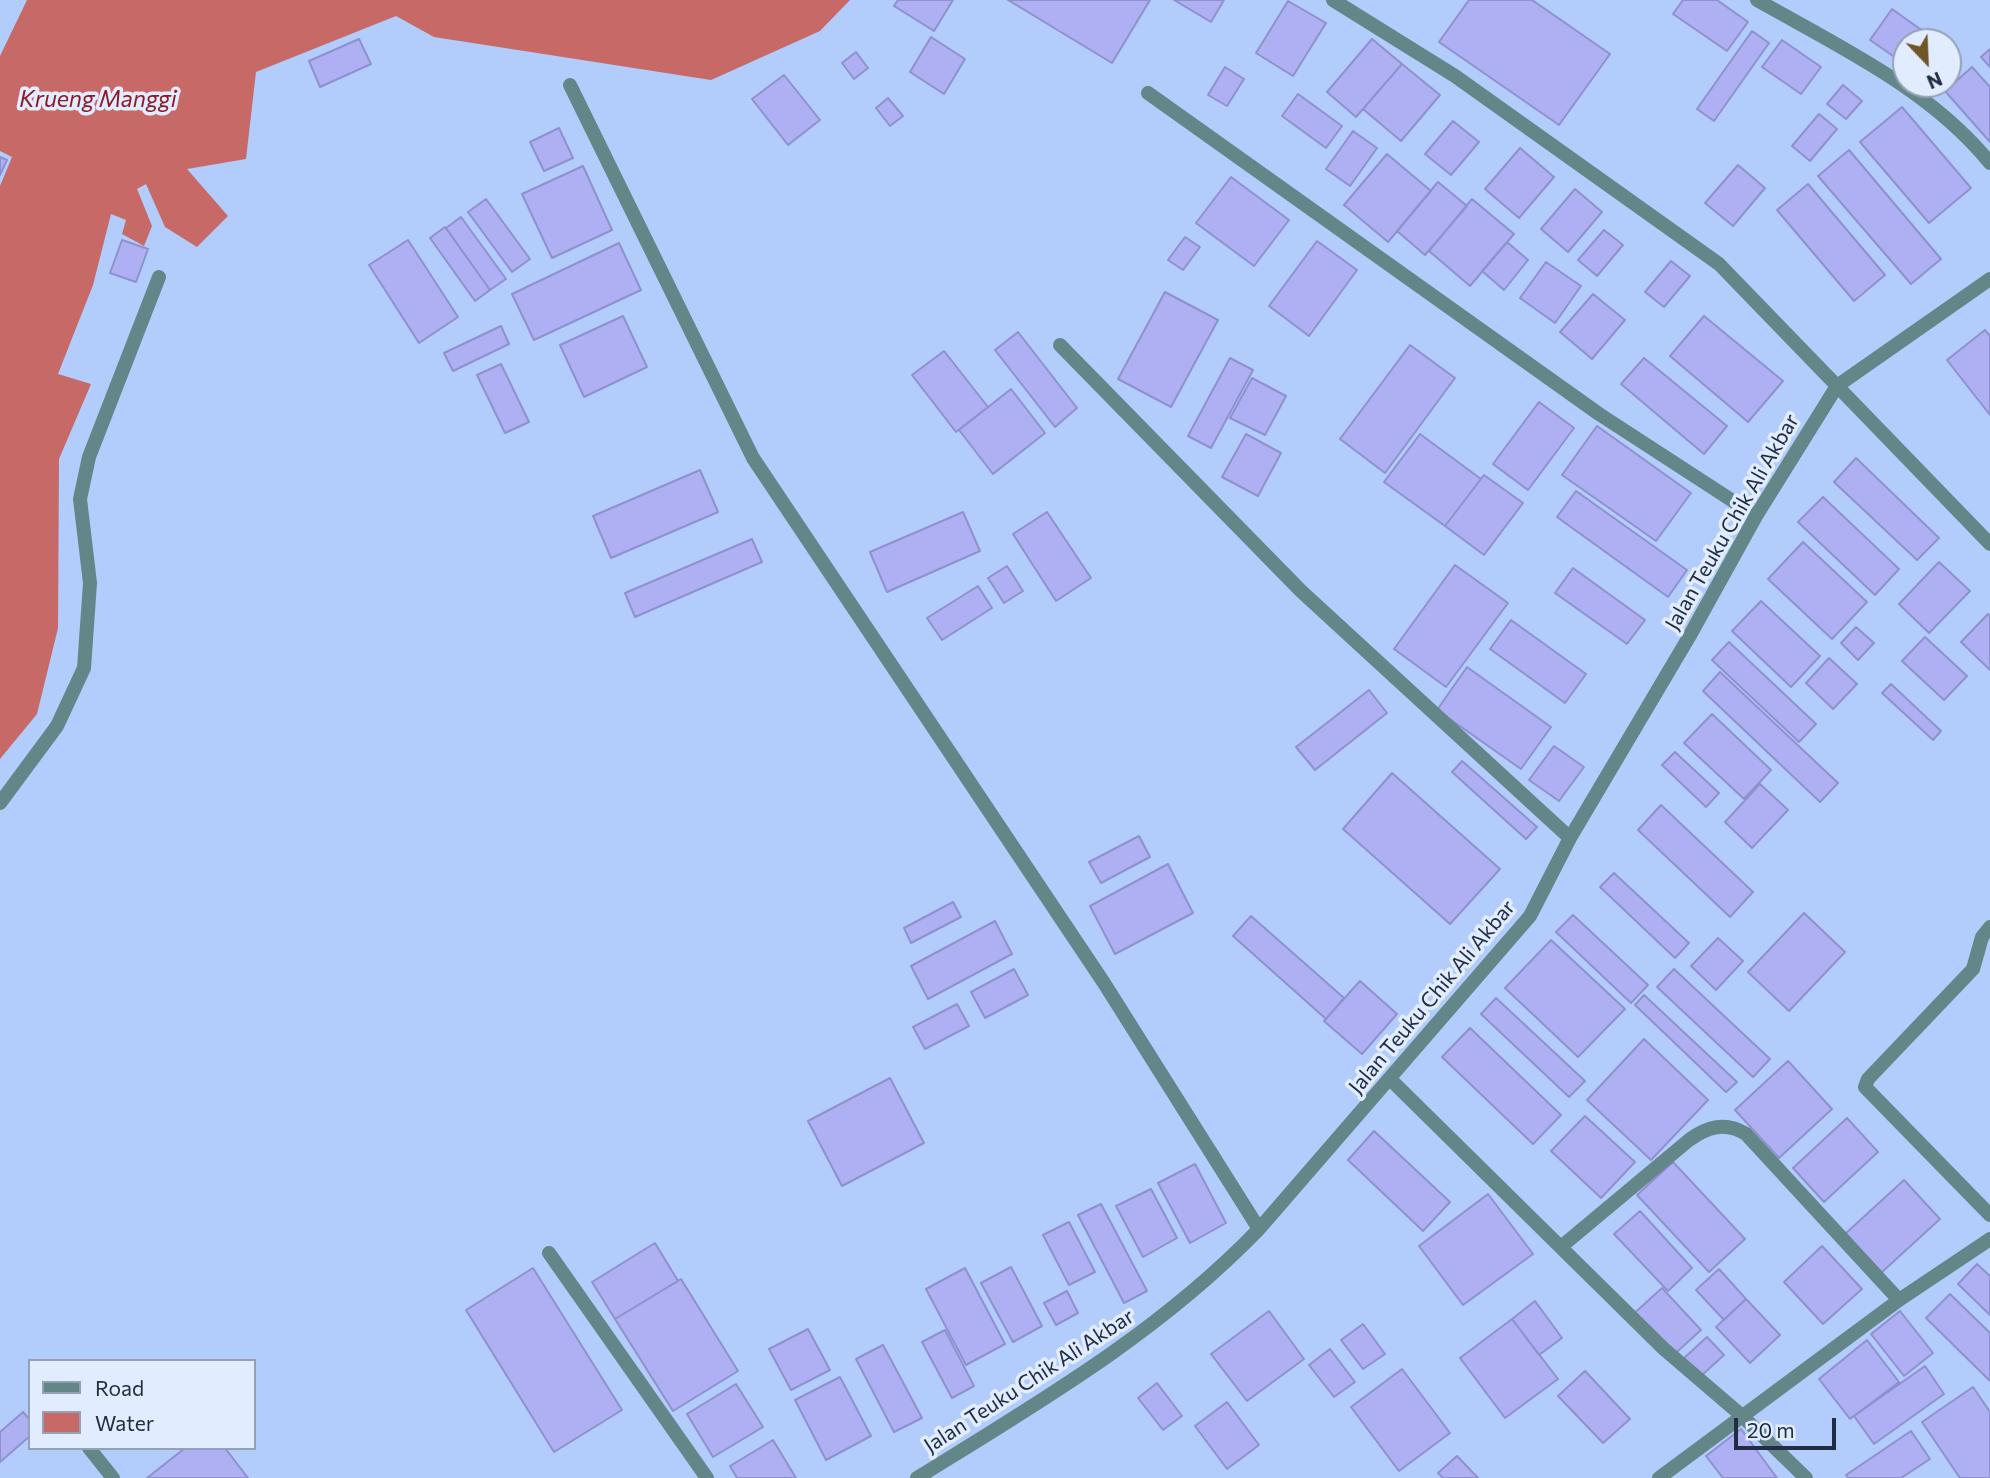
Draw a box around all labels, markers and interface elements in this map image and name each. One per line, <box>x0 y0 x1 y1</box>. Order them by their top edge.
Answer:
north arrow <box>1892 28 1962 98</box>
text: N <box>1924 68 1946 94</box>
water label: Krueng Manggi <box>19 85 177 113</box>
street label: Jalan Teuku Chik Ali Akbar <box>1660 409 1804 635</box>
street label: Jalan Teuku Chik Ali Akbar <box>1343 895 1521 1099</box>
street label: Jalan Teuku Chik Ali Akbar <box>919 1304 1139 1458</box>
legend <box>28 1359 256 1450</box>
text: Road <box>95 1375 144 1400</box>
scale bar <box>1738 1404 1840 1448</box>
text: Water <box>95 1410 154 1435</box>
text: 20 m <box>1747 1417 1795 1442</box>

